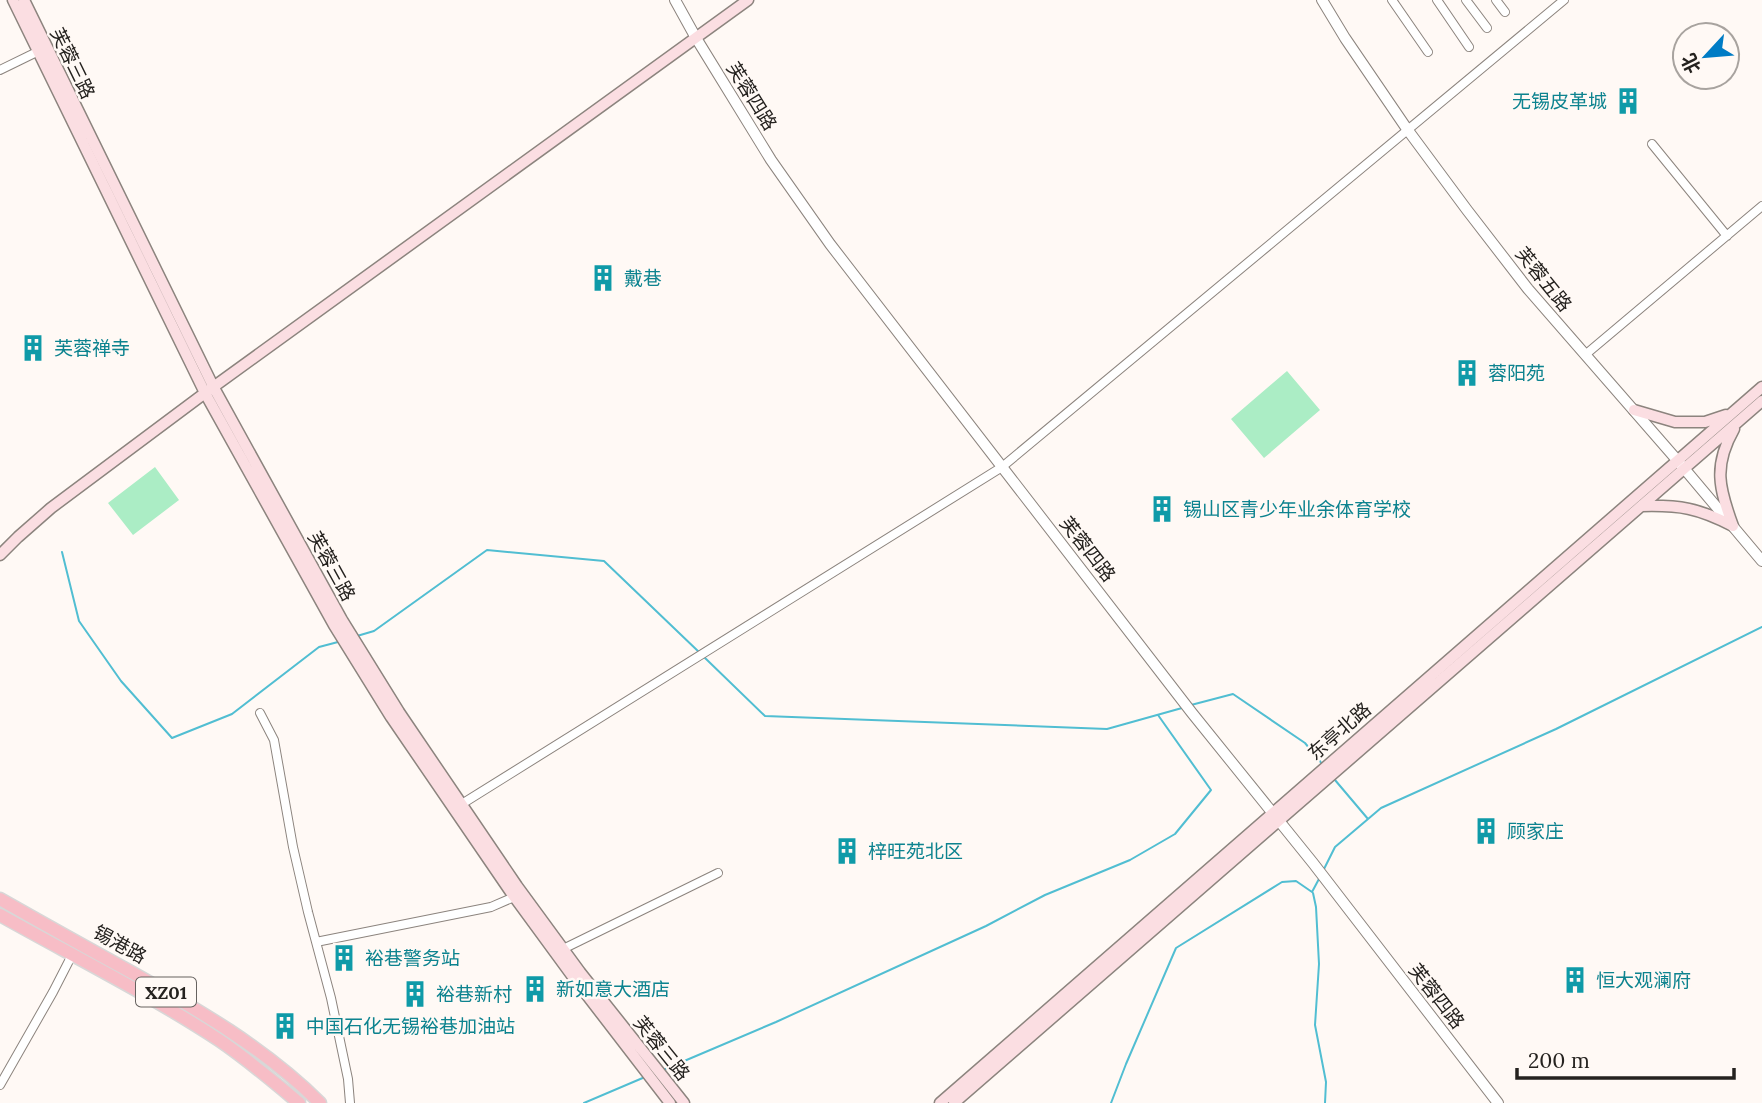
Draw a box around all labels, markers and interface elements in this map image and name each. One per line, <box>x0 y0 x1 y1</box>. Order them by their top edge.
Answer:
north arrow <box>1671 21 1741 91</box>
street label: 芙蓉三路 <box>46 24 100 102</box>
text: 北 <box>1676 50 1706 77</box>
street label: 芙蓉四路 <box>722 57 782 135</box>
building icon: 无锡皮革城 <box>1613 86 1643 116</box>
place label: 无锡皮革城 <box>1512 89 1607 113</box>
street label: 芙蓉五路 <box>1511 242 1577 316</box>
building icon: 戴巷 <box>588 263 618 293</box>
place label: 戴巷 <box>624 266 662 290</box>
building icon: 芙蓉禅寺 <box>18 333 48 363</box>
place label: 芙蓉禅寺 <box>54 336 130 360</box>
building icon: 蓉阳苑 <box>1452 358 1482 388</box>
place label: 蓉阳苑 <box>1488 361 1545 385</box>
building icon: 锡山区青少年业余体育学校 <box>1147 494 1177 524</box>
place label: 锡山区青少年业余体育学校 <box>1183 497 1411 521</box>
street label: 芙蓉四路 <box>1055 512 1121 586</box>
street label: 芙蓉三路 <box>303 527 361 605</box>
street label: 东亭北路 <box>1302 697 1376 765</box>
building icon: 顾家庄 <box>1471 816 1501 846</box>
place label: 顾家庄 <box>1507 819 1564 843</box>
building icon: 梓旺苑北区 <box>832 836 862 866</box>
place label: 梓旺苑北区 <box>868 839 963 863</box>
street label: 锡港路 <box>89 920 151 968</box>
building icon: 裕巷警务站 <box>329 943 359 973</box>
place label: 裕巷警务站 <box>365 946 460 970</box>
street label: 芙蓉四路 <box>1404 959 1470 1033</box>
building icon: 恒大观澜府 <box>1560 965 1590 995</box>
place label: 恒大观澜府 <box>1596 968 1691 992</box>
building icon: 新如意大酒店 <box>520 974 550 1004</box>
place label: 新如意大酒店 <box>556 977 670 1001</box>
road number: XZ01 <box>136 978 196 1007</box>
building icon: 裕巷新村 <box>400 979 430 1009</box>
place label: 裕巷新村 <box>436 982 512 1006</box>
building icon: 中国石化无锡裕巷加油站 <box>270 1011 300 1041</box>
street label: 芙蓉三路 <box>629 1011 695 1085</box>
place label: 中国石化无锡裕巷加油站 <box>306 1014 515 1038</box>
scale bar <box>1517 1036 1734 1080</box>
text: 200 m <box>1528 1047 1590 1074</box>

